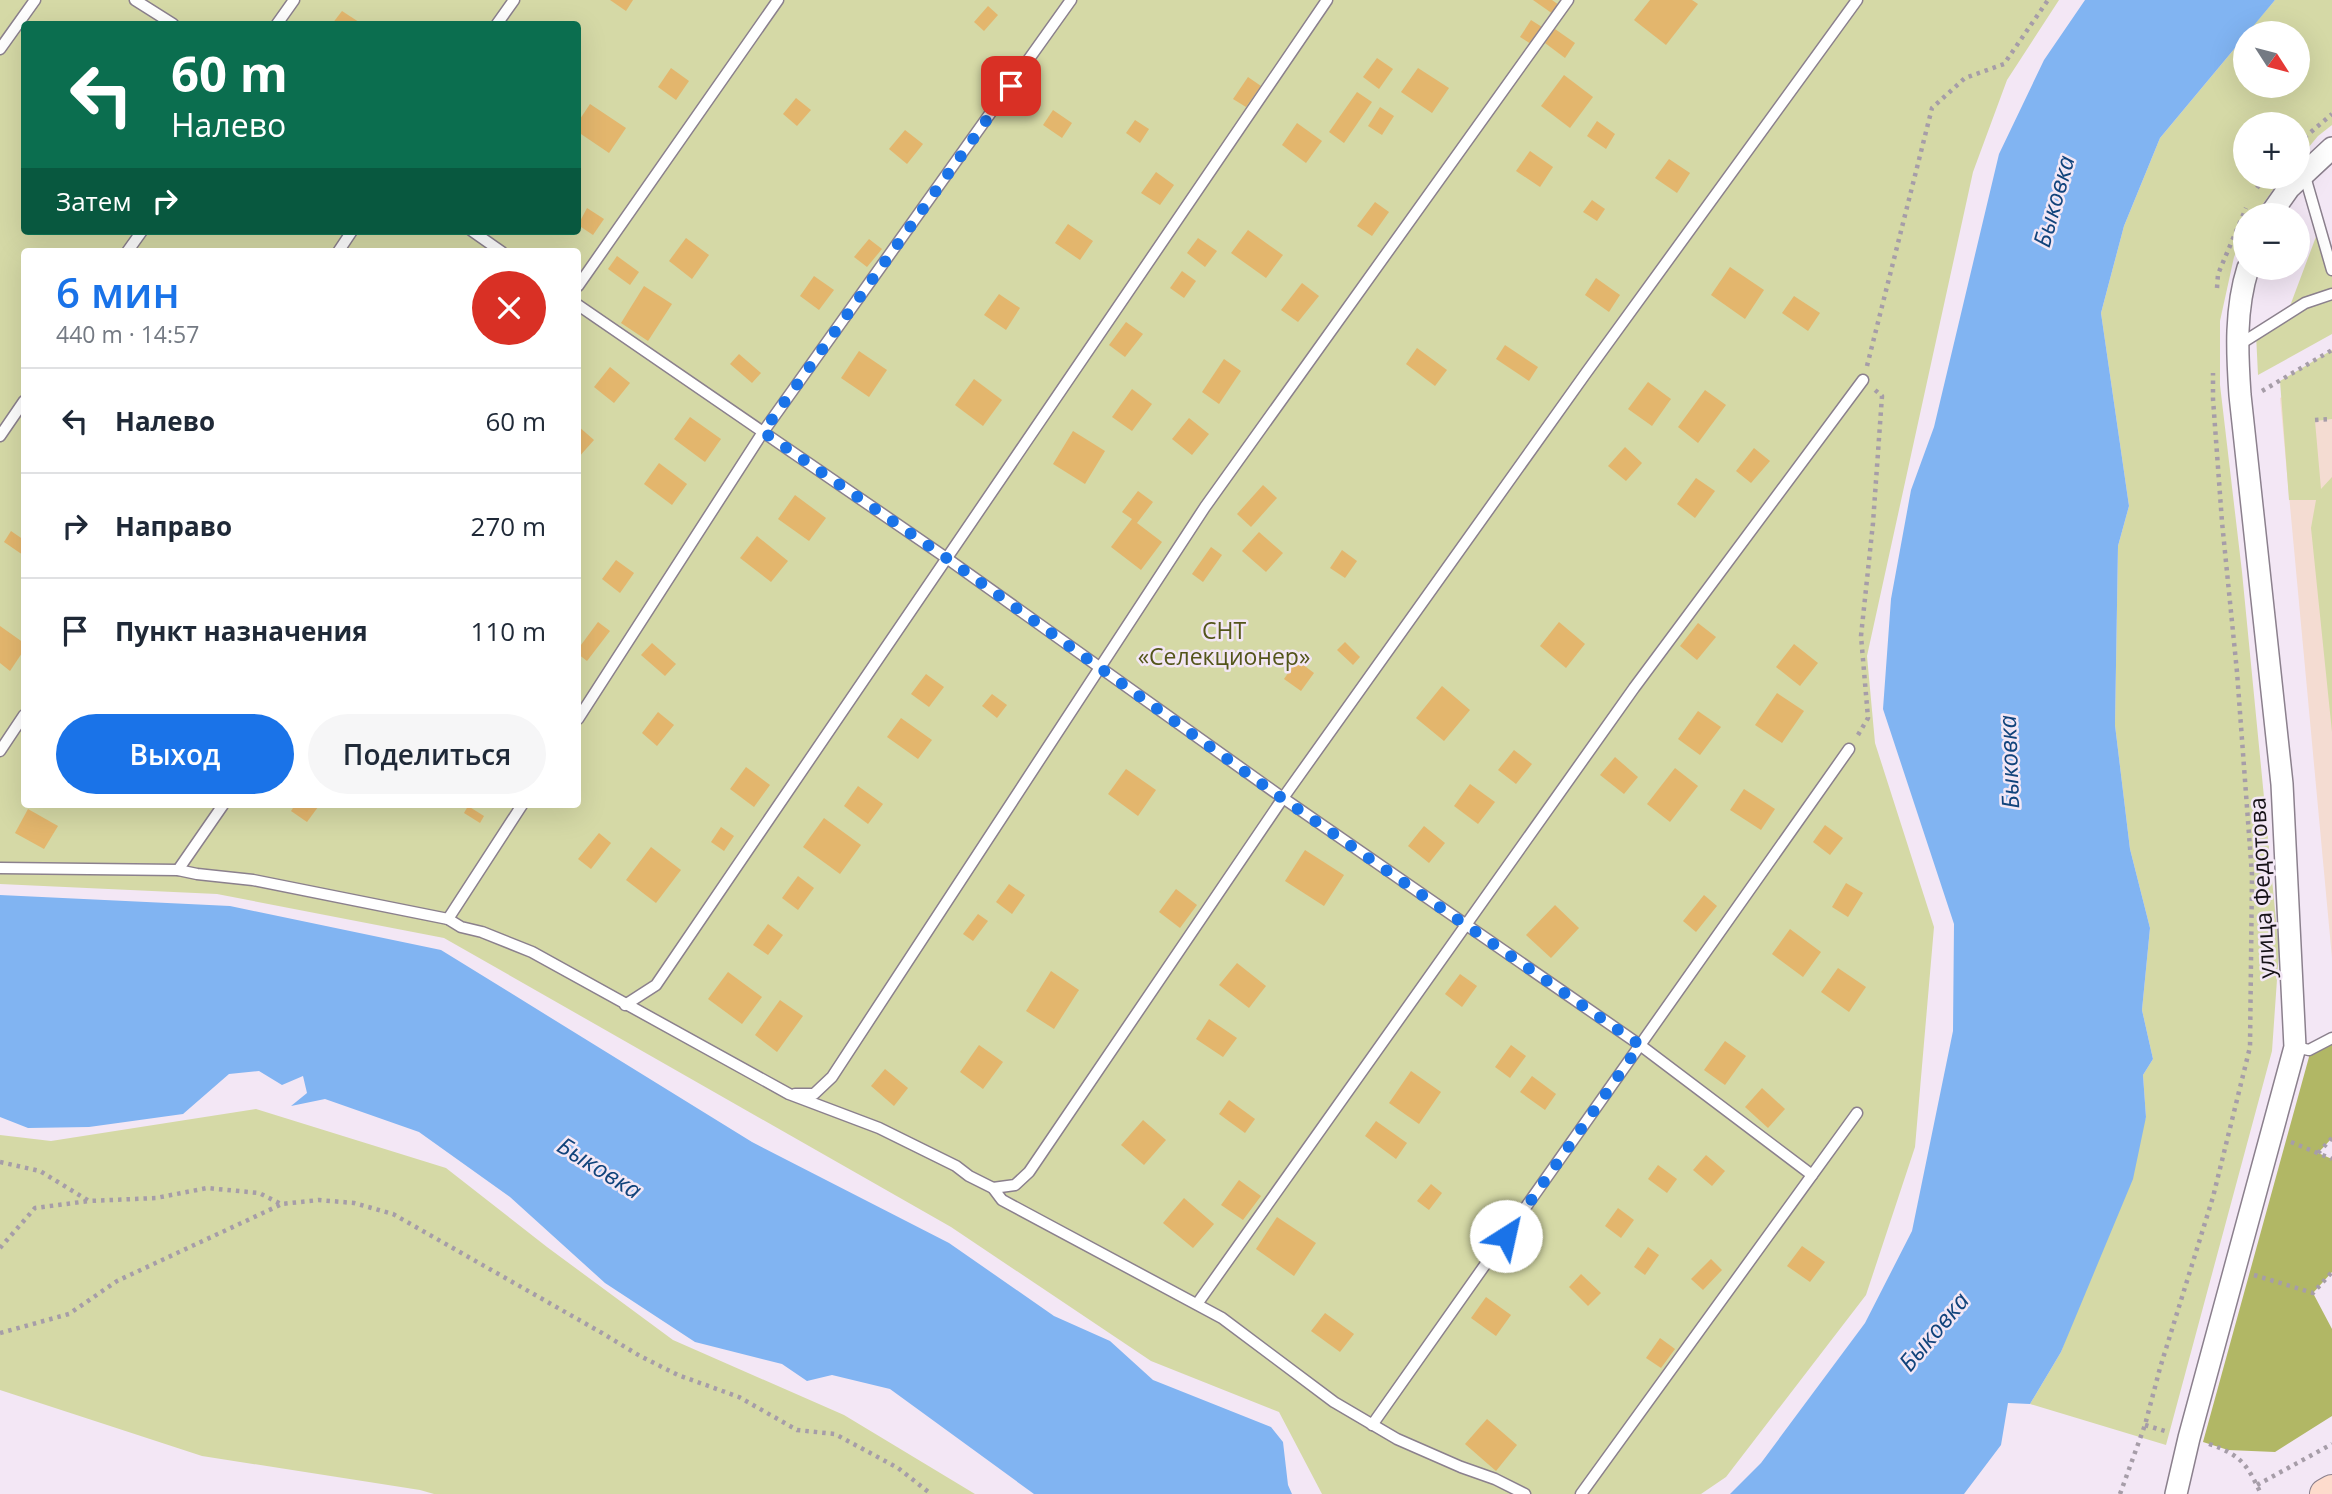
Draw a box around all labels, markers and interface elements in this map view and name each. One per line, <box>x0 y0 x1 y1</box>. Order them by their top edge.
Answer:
north arrow <box>2233 21 2310 98</box>
map controls <box>2233 21 2310 280</box>
text: 60 m <box>171 40 288 106</box>
icon: left <box>56 49 147 140</box>
pin <box>981 56 1041 116</box>
icon: arrive <box>992 67 1030 105</box>
text: Налево <box>171 103 286 146</box>
button: + <box>2233 112 2310 189</box>
water label: Быковка <box>2024 151 2082 251</box>
icon: right <box>146 182 184 220</box>
text: Затем <box>56 183 132 219</box>
button: − <box>2233 203 2310 280</box>
text: 6 мин <box>56 263 180 320</box>
button: close <box>472 271 546 345</box>
text: 440 m · 14:57 <box>56 318 199 350</box>
icon: left <box>56 402 94 440</box>
text: Налево <box>115 403 215 439</box>
text: 60 m <box>485 403 546 439</box>
icon: right <box>56 507 94 545</box>
text: Направо <box>115 508 232 544</box>
text: 270 m <box>471 508 546 544</box>
icon: arrive <box>56 612 94 650</box>
text: Пункт назначения <box>115 613 368 649</box>
text: 110 m <box>471 613 546 649</box>
park label: СНТ «Селекционер» <box>1138 614 1310 672</box>
button: Выход <box>56 714 294 794</box>
button: Поделиться <box>308 714 546 794</box>
water label: Быковка <box>1990 714 2026 809</box>
street label: улица Федотова <box>2240 797 2282 979</box>
water label: Быковка <box>551 1128 649 1206</box>
position arrow <box>1469 1199 1543 1273</box>
water label: Быковка <box>1890 1284 1976 1378</box>

